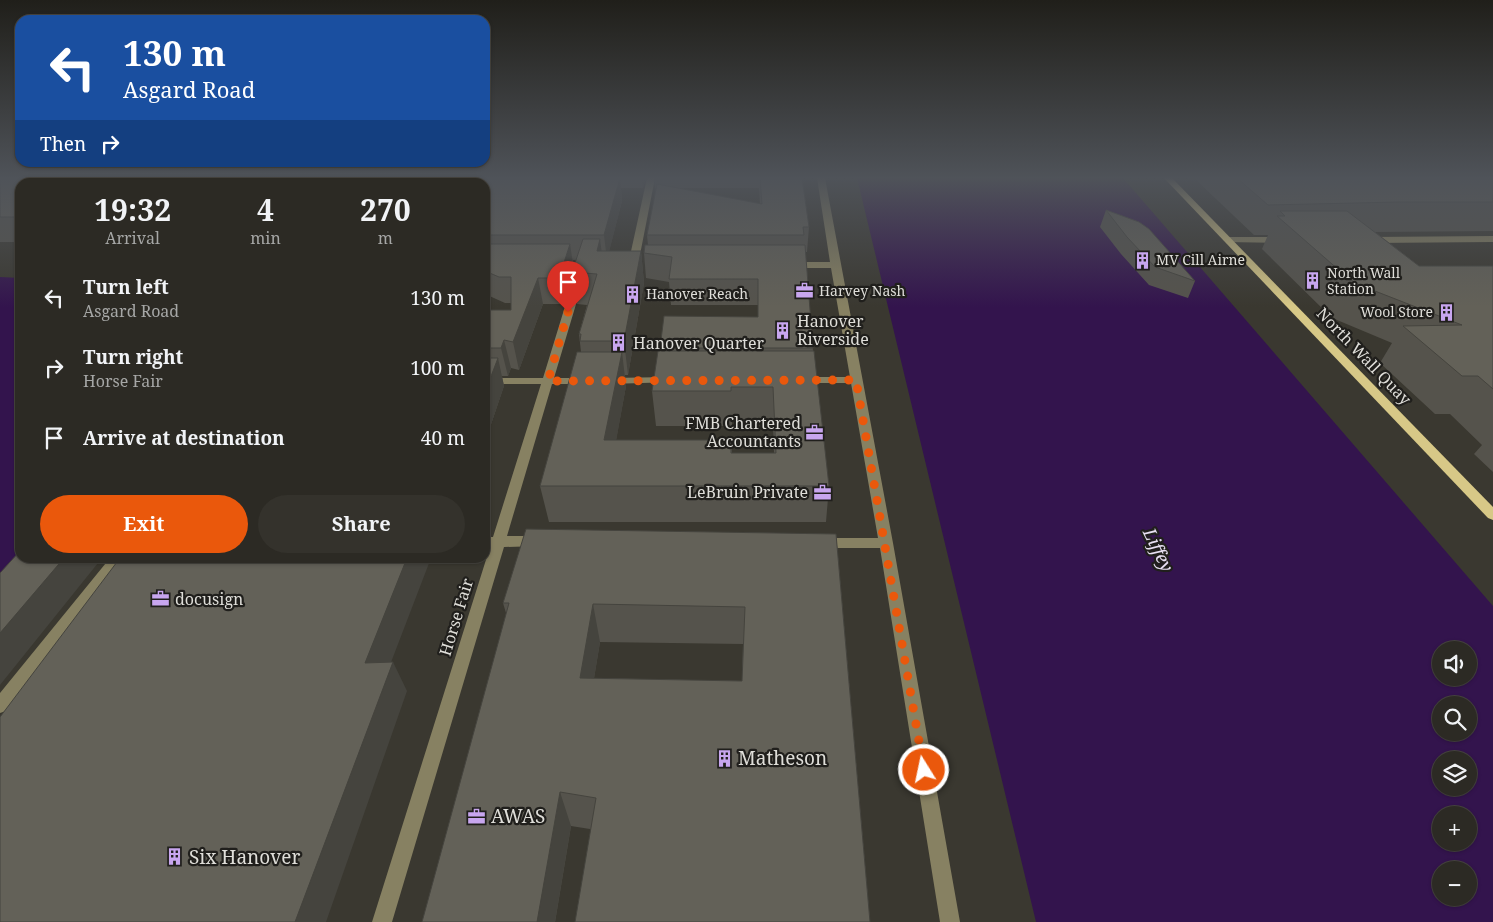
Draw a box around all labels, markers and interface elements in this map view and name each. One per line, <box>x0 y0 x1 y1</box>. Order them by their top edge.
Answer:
text: 130 m <box>123 29 226 76</box>
icon: left <box>40 35 105 100</box>
text: Asgard Road <box>123 74 255 104</box>
icon: right <box>96 130 124 158</box>
text: Then <box>40 131 86 157</box>
text: 19:32 <box>94 189 171 230</box>
text: 4 <box>257 189 274 230</box>
text: 270 <box>360 189 411 230</box>
text: Arrival <box>105 227 160 249</box>
text: min <box>250 227 281 249</box>
text: m <box>378 227 393 249</box>
building icon: MV Cill Airne <box>1132 250 1152 270</box>
place label: MV Cill Airne <box>1156 250 1245 269</box>
pin <box>547 261 589 312</box>
place label: North Wall Station <box>1327 263 1401 298</box>
icon: arrive <box>554 268 582 296</box>
building icon: North Wall Station <box>1303 271 1323 291</box>
text: Turn left <box>83 274 169 300</box>
office icon: Harvey Nash <box>795 281 815 301</box>
place label: Harvey Nash <box>819 281 906 300</box>
icon: left <box>40 284 68 312</box>
building icon: Hanover Reach <box>622 284 642 304</box>
place label: Hanover Reach <box>646 284 748 303</box>
text: 130 m <box>410 285 465 311</box>
text: Asgard Road <box>83 300 179 322</box>
place label: Wool Store <box>1360 302 1433 321</box>
building icon: Wool Store <box>1437 302 1457 322</box>
street label: North Wall Quay <box>1312 303 1417 410</box>
place label: Hanover Riverside <box>797 310 869 350</box>
building icon: Hanover Riverside <box>773 320 793 340</box>
place label: Hanover Quarter <box>633 332 765 354</box>
building icon: Hanover Quarter <box>609 333 629 353</box>
text: Turn right <box>83 344 183 370</box>
icon: right <box>40 354 68 382</box>
text: 100 m <box>410 355 465 381</box>
text: Horse Fair <box>83 370 163 392</box>
place label: FMB Chartered Accountants <box>685 412 801 452</box>
office icon: FMB Chartered Accountants <box>805 422 825 442</box>
icon: arrive <box>40 424 68 452</box>
text: Arrive at destination <box>83 425 285 451</box>
text: 40 m <box>421 425 465 451</box>
place label: LeBruin Private <box>687 481 808 503</box>
office icon: LeBruin Private <box>812 482 832 502</box>
button: Exit <box>40 495 248 553</box>
button: Share <box>258 495 465 553</box>
water label: Liffey <box>1138 523 1180 576</box>
street label: Horse Fair <box>434 575 478 658</box>
place label: docusign <box>175 588 243 610</box>
office icon: docusign <box>151 589 171 609</box>
map controls <box>1432 641 1477 906</box>
button: sound <box>1432 641 1477 686</box>
button: search <box>1432 696 1477 741</box>
position arrow <box>897 743 949 795</box>
place label: Matheson <box>738 745 827 771</box>
building icon: Matheson <box>714 748 734 768</box>
button: layers <box>1432 751 1477 796</box>
place label: AWAS <box>491 803 545 829</box>
office icon: AWAS <box>467 806 487 826</box>
button: + <box>1432 806 1477 851</box>
place label: Six Hanover <box>189 844 300 870</box>
building icon: Six Hanover <box>165 847 185 867</box>
button: − <box>1432 861 1477 906</box>

